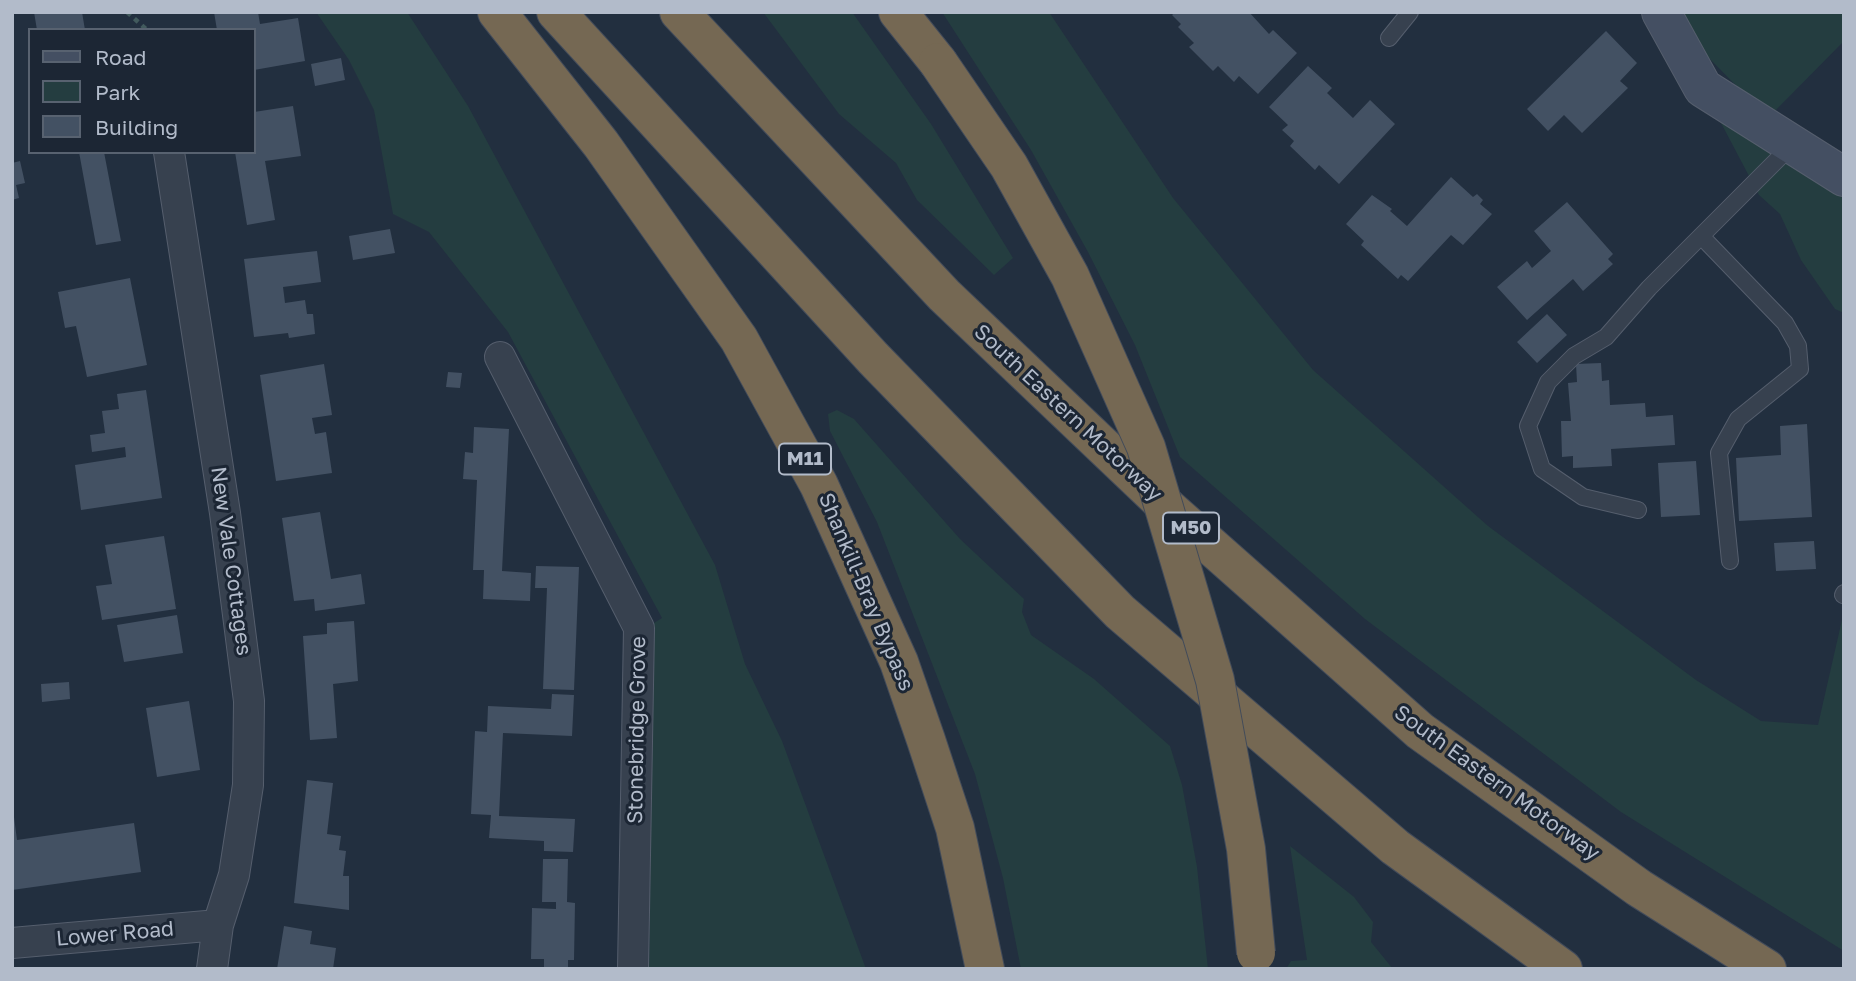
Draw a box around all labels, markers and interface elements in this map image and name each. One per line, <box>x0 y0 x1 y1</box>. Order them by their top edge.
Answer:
legend <box>28 28 256 154</box>
text: Road <box>95 44 146 70</box>
text: Park <box>95 79 140 105</box>
text: Building <box>95 114 178 140</box>
street label: South Eastern Motorway <box>969 319 1167 507</box>
road number: M11 <box>779 444 831 474</box>
street label: New Vale Cottages <box>205 465 257 657</box>
street label: Shankill-Bray Bypass <box>813 489 919 695</box>
road number: M50 <box>1163 512 1219 544</box>
street label: Stonebridge Grove <box>623 636 651 824</box>
street label: South Eastern Motorway <box>1389 700 1605 866</box>
street label: Lower Road <box>55 916 175 952</box>

